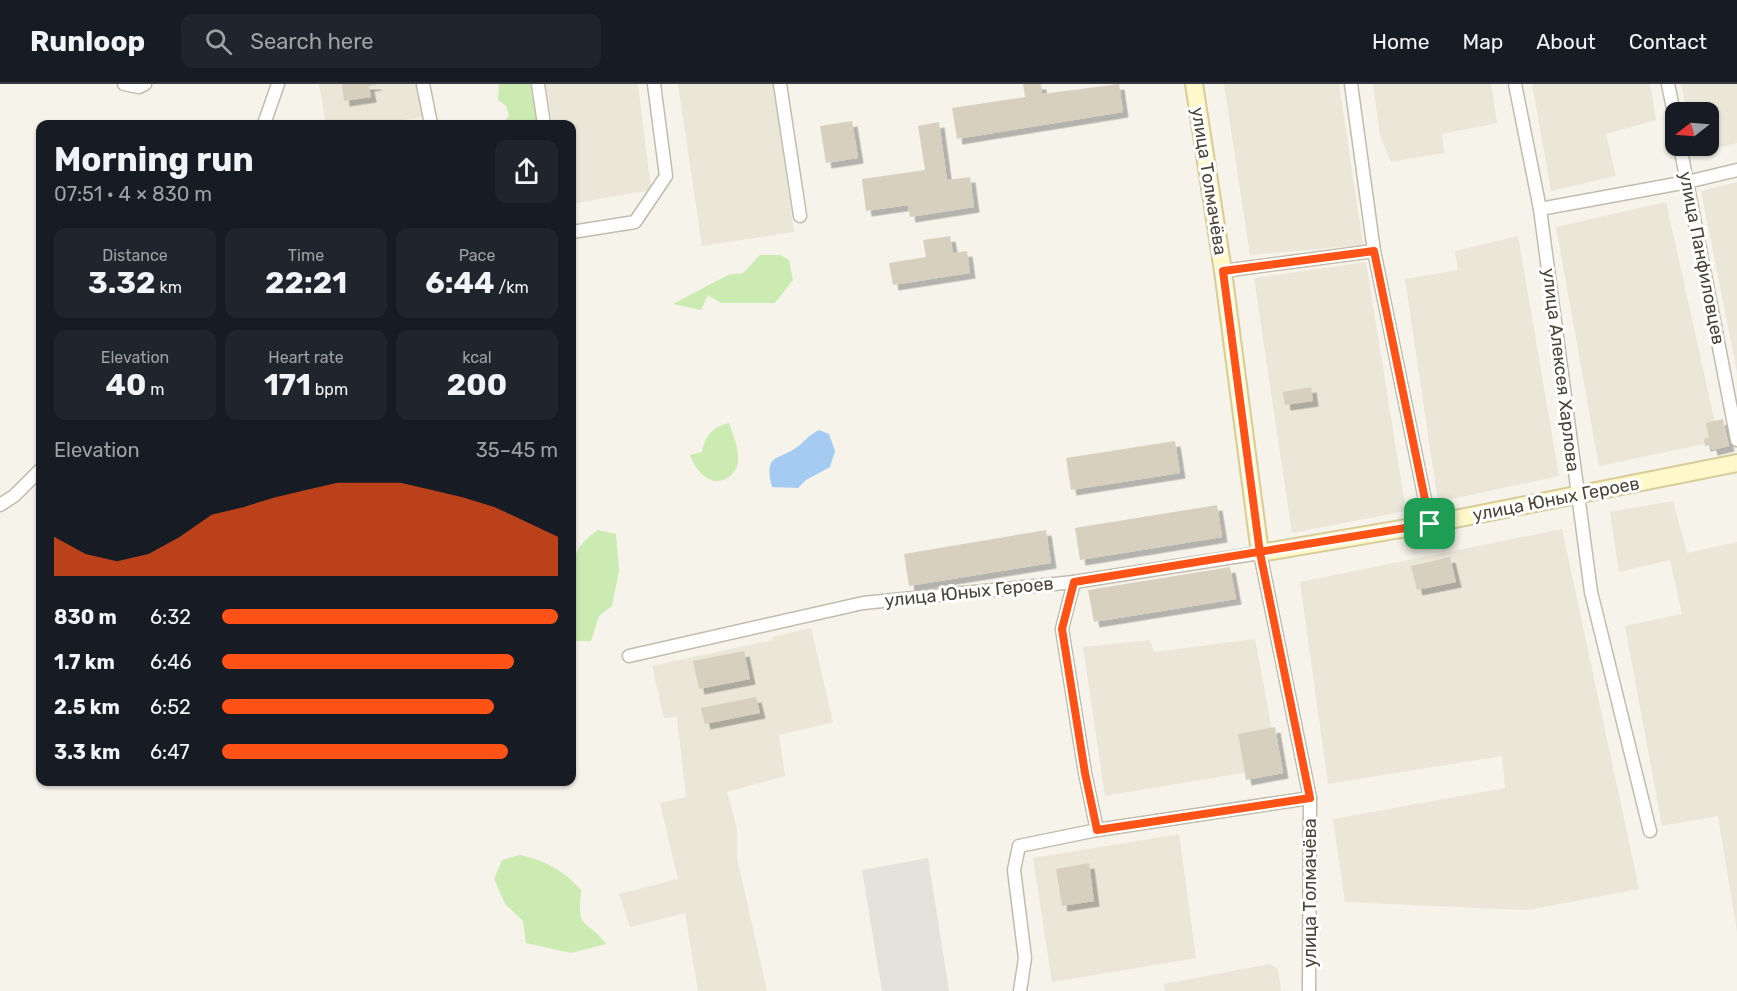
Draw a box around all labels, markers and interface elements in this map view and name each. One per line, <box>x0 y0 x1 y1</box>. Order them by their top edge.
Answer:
search box <box>181 14 601 68</box>
text: Runloop <box>30 25 145 58</box>
icon: search <box>202 25 235 58</box>
text: Search here <box>250 28 374 55</box>
text: Home <box>1372 29 1429 54</box>
text: Map <box>1462 29 1503 54</box>
text: About <box>1536 29 1596 54</box>
text: Contact <box>1629 29 1707 54</box>
north arrow <box>1665 102 1719 156</box>
map controls <box>1665 102 1719 156</box>
street label: улица Толмачёва <box>1186 105 1232 257</box>
text: Morning run <box>54 140 254 179</box>
button: share <box>495 140 558 203</box>
street label: улица Панфиловцев <box>1674 170 1730 346</box>
text: 07:51 · 4 × 830 m <box>54 182 212 206</box>
text: Distance <box>102 246 168 265</box>
text: Time <box>288 246 324 265</box>
text: Pace <box>459 246 495 265</box>
text: 3.32 <box>88 265 156 301</box>
text: 22:21 <box>265 265 347 301</box>
text: 6:44 <box>425 265 495 301</box>
street label: улица Алексея Харлова <box>1538 267 1584 473</box>
text: km <box>156 278 182 297</box>
text: /km <box>495 278 529 297</box>
text: Elevation <box>101 348 169 367</box>
text: Heart rate <box>268 348 344 367</box>
text: kcal <box>462 348 492 367</box>
text: 40 <box>105 367 146 403</box>
text: 171 <box>264 367 311 403</box>
text: 200 <box>447 367 507 403</box>
text: m <box>146 380 165 399</box>
text: bpm <box>311 380 348 399</box>
text: Elevation <box>54 438 140 462</box>
text: 35–45 m <box>476 438 558 462</box>
street label: улица Юных Героев <box>1471 472 1641 526</box>
pin <box>1404 498 1455 549</box>
icon: arrive <box>1413 507 1446 540</box>
street label: улица Юных Героев <box>884 572 1054 612</box>
text: 830 m <box>54 605 117 629</box>
text: 6:32 <box>150 605 191 629</box>
text: 1.7 km <box>54 650 115 674</box>
text: 6:46 <box>150 650 192 674</box>
text: 2.5 km <box>54 695 120 719</box>
text: 6:52 <box>150 695 191 719</box>
text: 3.3 km <box>54 740 120 764</box>
text: 6:47 <box>150 740 190 764</box>
street label: улица Толмачёва <box>1299 818 1321 968</box>

